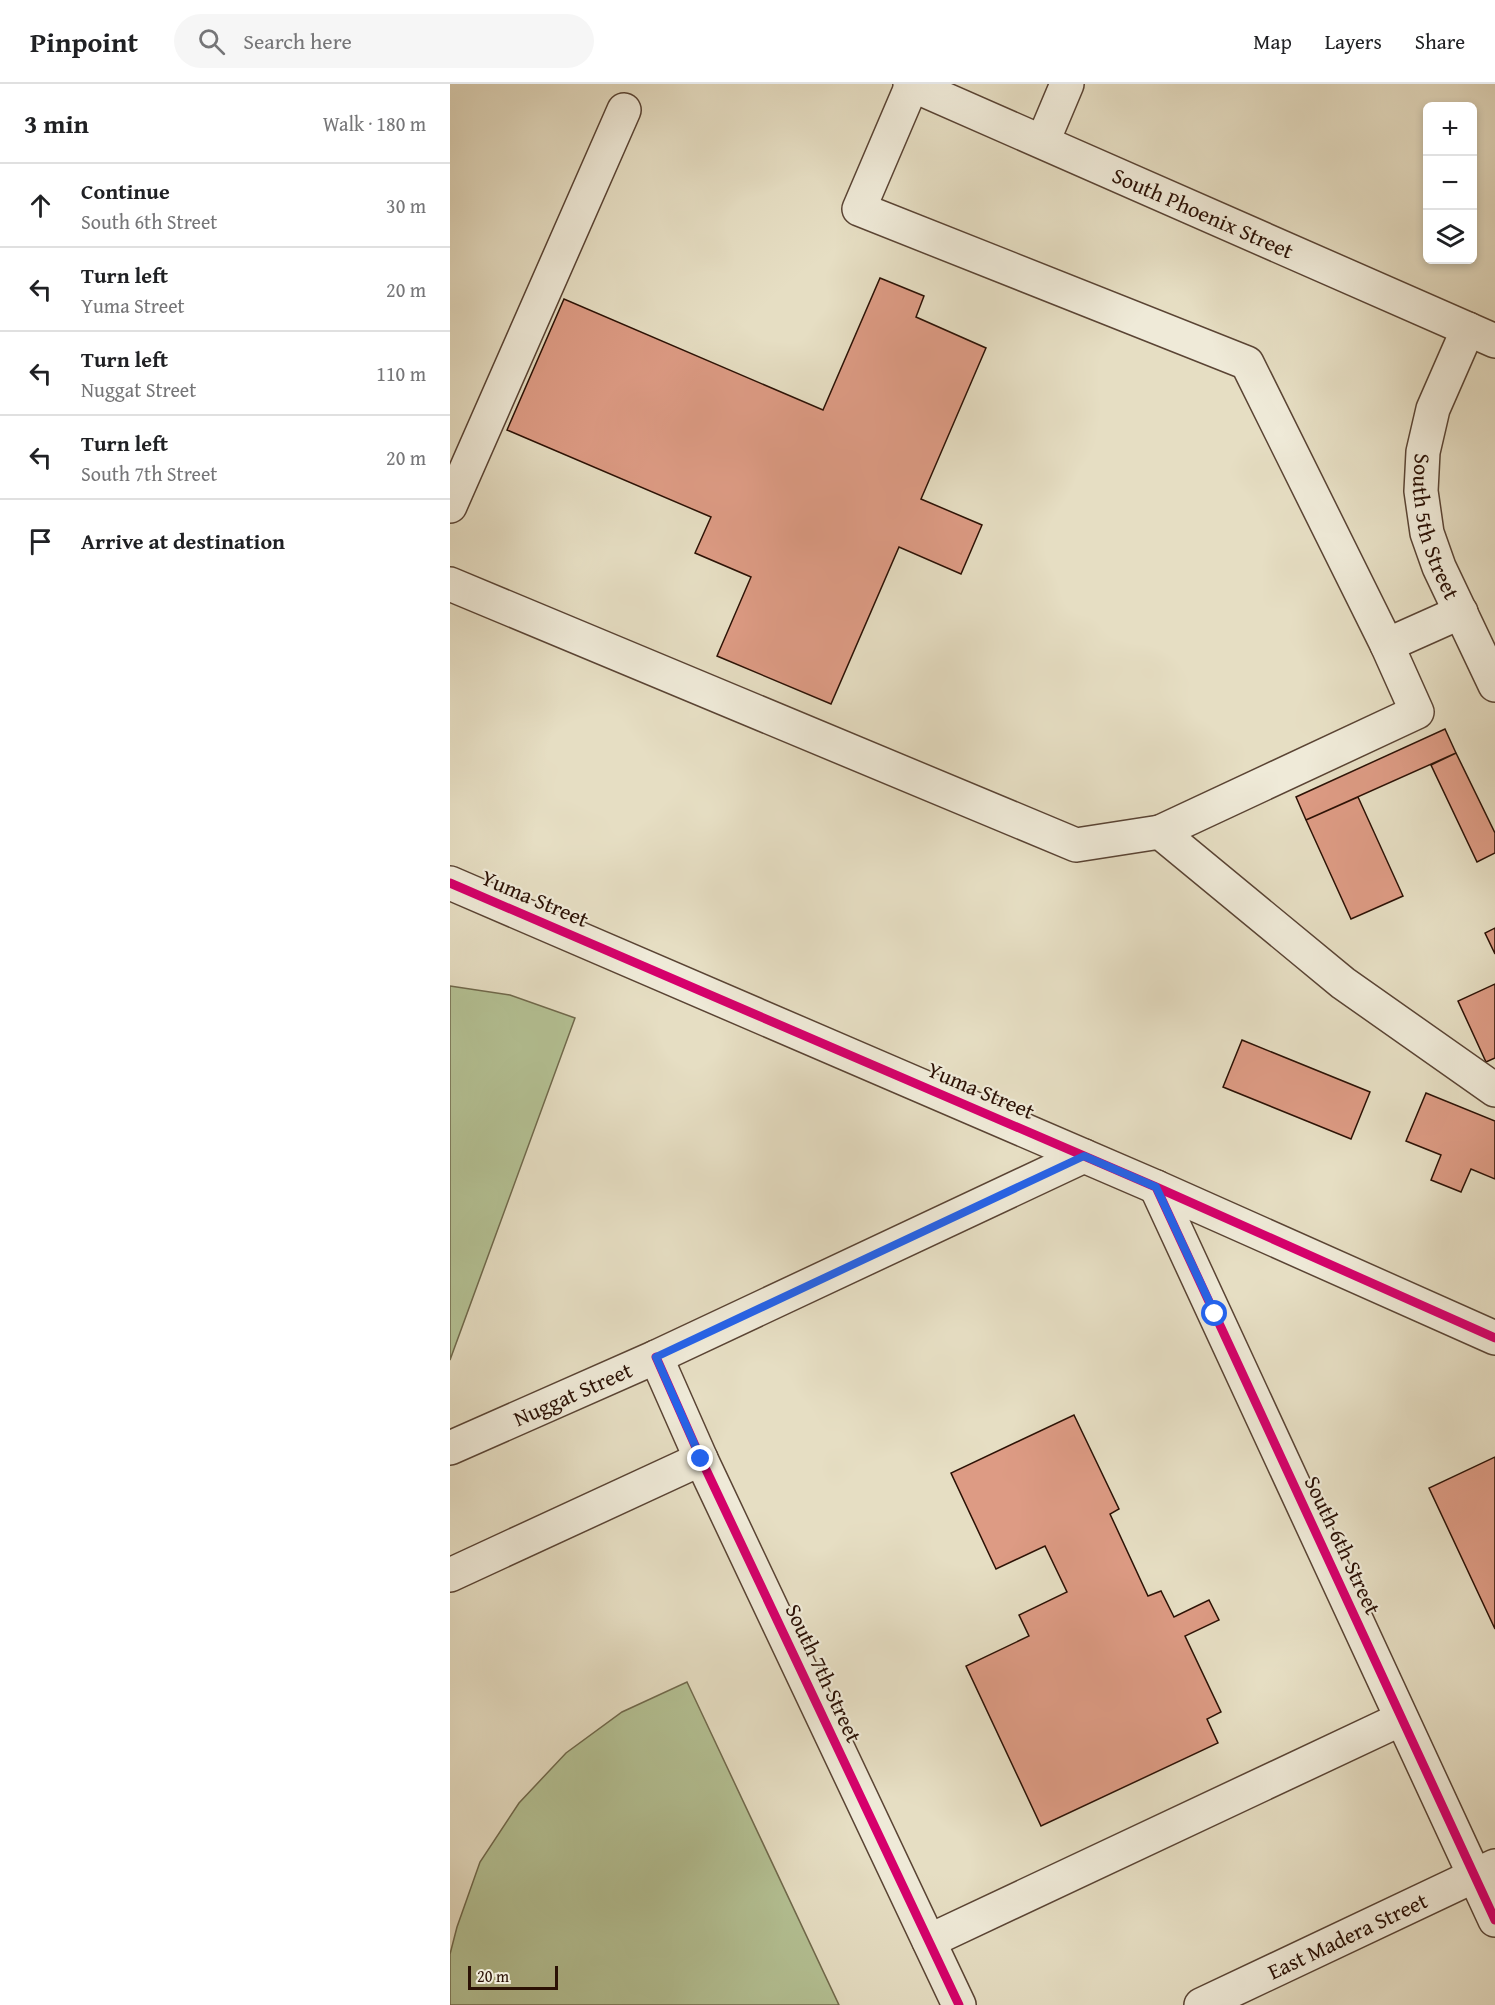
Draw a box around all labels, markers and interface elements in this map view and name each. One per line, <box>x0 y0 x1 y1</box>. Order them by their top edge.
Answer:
search box <box>174 14 594 68</box>
text: Pinpoint <box>30 21 138 62</box>
icon: search <box>195 25 228 58</box>
text: Search here <box>243 25 352 57</box>
text: Map <box>1253 26 1292 57</box>
text: Layers <box>1325 26 1382 57</box>
text: Share <box>1415 26 1465 57</box>
map controls <box>1423 102 1477 264</box>
button: + <box>1423 102 1477 156</box>
text: 3 min <box>24 104 89 143</box>
text: Walk · 180 m <box>323 109 426 138</box>
button: − <box>1423 156 1477 210</box>
street label: South Phoenix Street <box>1107 159 1299 267</box>
text: Continue <box>81 175 170 207</box>
icon: ahead <box>24 189 57 222</box>
text: 30 m <box>386 191 426 220</box>
text: South 6th Street <box>81 207 217 236</box>
button: layers <box>1423 210 1477 264</box>
text: Turn left <box>81 259 168 291</box>
icon: left <box>24 273 57 306</box>
text: 20 m <box>386 275 426 304</box>
text: Yuma Street <box>81 291 185 320</box>
text: Turn left <box>81 343 168 375</box>
icon: left <box>24 357 57 390</box>
text: 110 m <box>376 359 426 388</box>
text: Nuggat Street <box>81 375 196 404</box>
text: Turn left <box>81 427 168 459</box>
icon: left <box>24 441 57 474</box>
text: 20 m <box>386 443 426 472</box>
street label: South 5th Street <box>1405 453 1468 605</box>
text: South 7th Street <box>81 459 217 488</box>
icon: arrive <box>24 525 57 558</box>
text: Arrive at destination <box>81 525 285 557</box>
street label: Yuma Street <box>476 861 594 935</box>
street label: Yuma Street <box>922 1053 1040 1127</box>
route start <box>1201 1300 1227 1326</box>
street label: Nuggat Street <box>508 1353 637 1434</box>
route end <box>687 1445 713 1471</box>
street label: South 6th Street <box>1297 1470 1389 1620</box>
street label: South 7th Street <box>778 1598 870 1748</box>
street label: East Madera Street <box>1262 1884 1433 1987</box>
scale bar <box>468 1963 558 1990</box>
text: 20 m <box>477 1964 509 1988</box>

